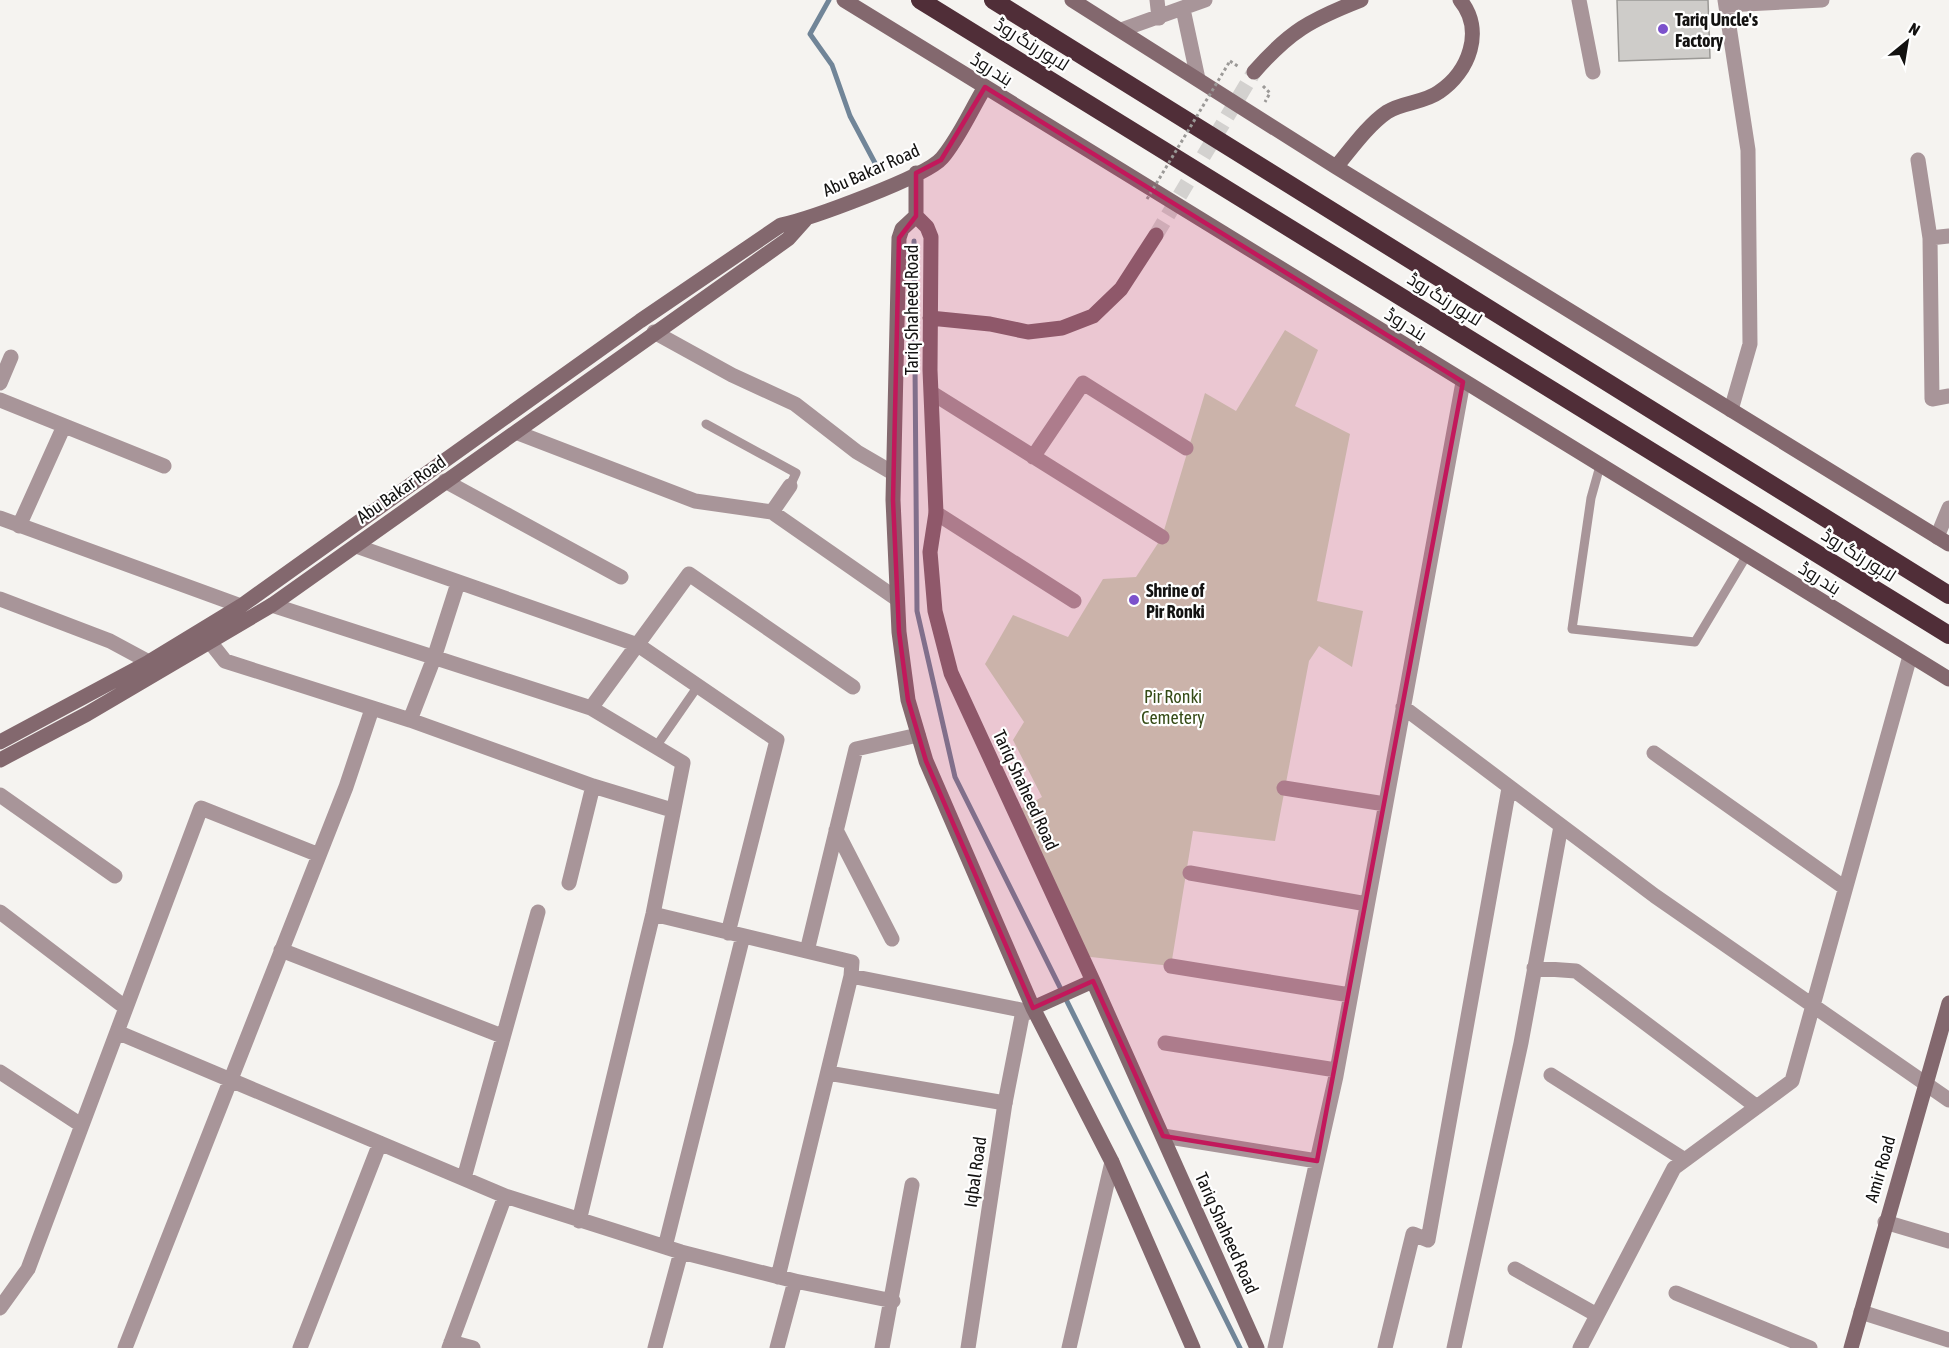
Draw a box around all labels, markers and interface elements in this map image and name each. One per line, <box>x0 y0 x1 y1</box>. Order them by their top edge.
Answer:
place label: Tariq Uncle's Factory <box>1675 9 1759 51</box>
north arrow <box>1877 12 1937 72</box>
street label: لاہور رنگ روڈ <box>990 13 1073 77</box>
text: N <box>1906 19 1923 39</box>
marker: Tariq Uncle's Factory <box>1656 22 1670 36</box>
street label: بند روڈ <box>967 48 1017 91</box>
street label: Abu Bakar Road <box>819 139 923 201</box>
street label: Tariq Shaheed Road <box>901 245 922 375</box>
street label: لاہور رنگ روڈ <box>1403 268 1486 332</box>
street label: بند روڈ <box>1381 303 1431 346</box>
street label: Abu Bakar Road <box>352 451 450 527</box>
street label: لاہور رنگ روڈ <box>1817 524 1900 588</box>
street label: بند روڈ <box>1795 557 1845 600</box>
place label: Shrine of Pir Ronki <box>1146 580 1206 622</box>
marker: Shrine of Pir Ronki <box>1127 593 1141 607</box>
park label: Pir Ronki Cemetery <box>1141 686 1205 728</box>
street label: Tariq Shaheed Road <box>989 726 1063 854</box>
street label: Amir Road <box>1861 1133 1899 1205</box>
street label: Iqbal Road <box>960 1135 990 1209</box>
street label: Tariq Shaheed Road <box>1191 1169 1263 1297</box>

